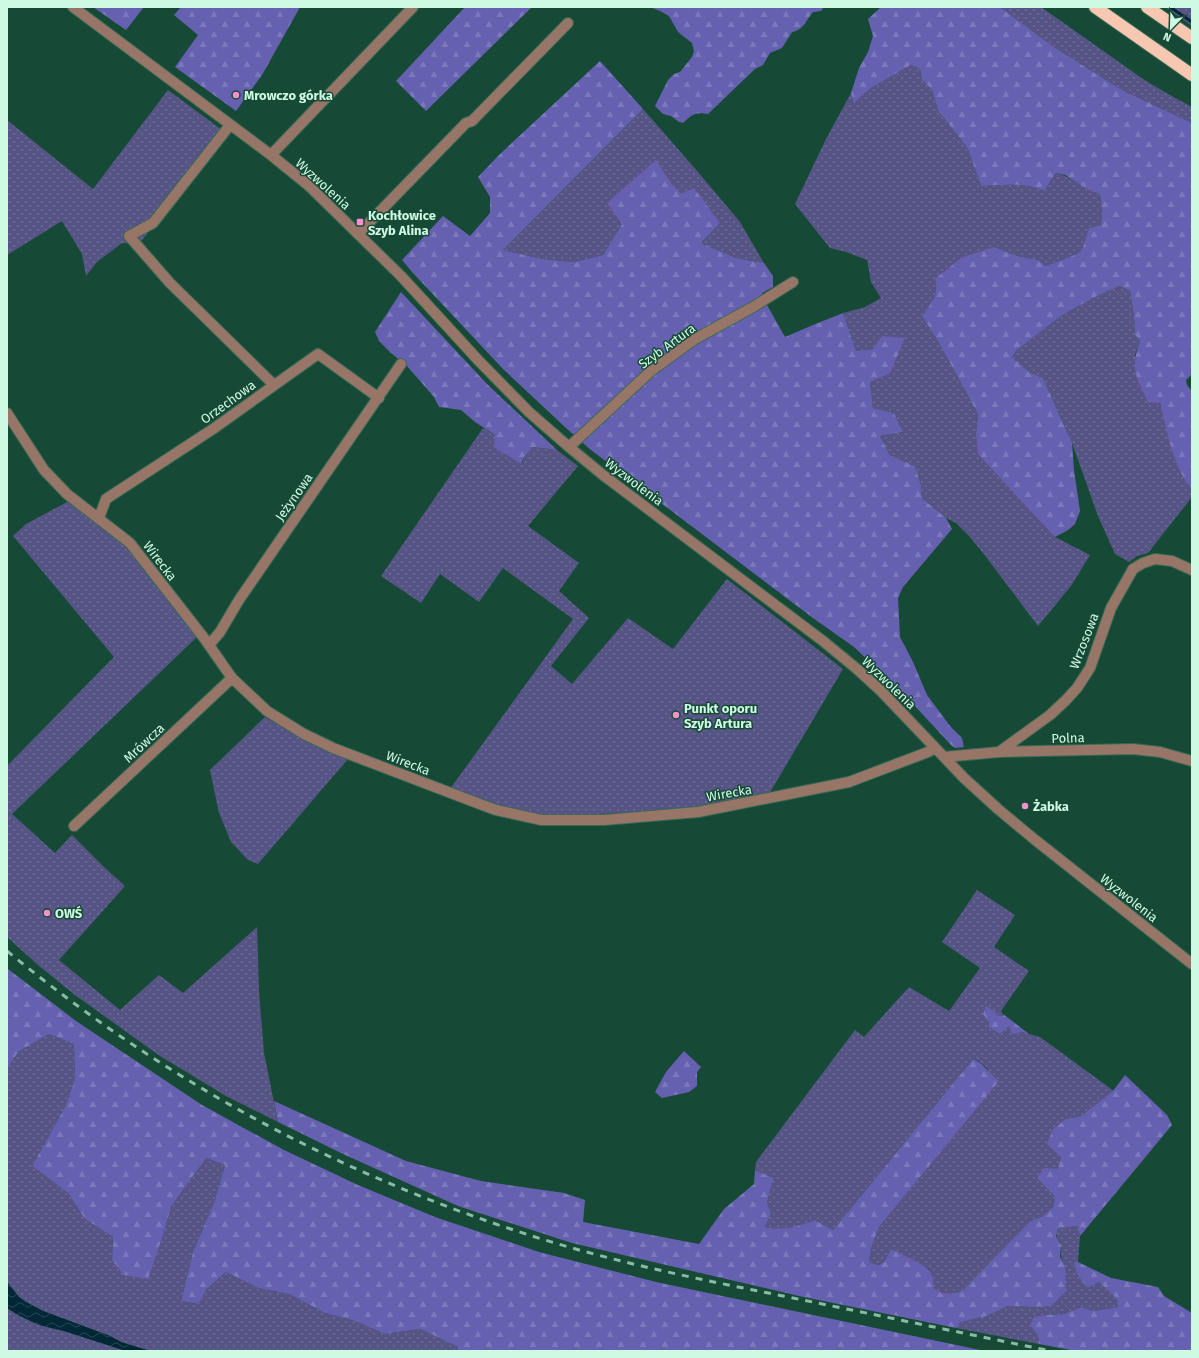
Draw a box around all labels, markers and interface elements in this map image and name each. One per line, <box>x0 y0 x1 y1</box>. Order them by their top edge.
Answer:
north arrow <box>1151 8 1191 48</box>
text: N <box>1161 29 1173 44</box>
place label: Mrowczo górka <box>244 88 333 103</box>
marker: Mrowczo górka <box>231 90 241 100</box>
street label: Wyzwolenia <box>292 155 354 213</box>
place label: Kochłowice Szyb Alina <box>368 208 436 238</box>
marker: Kochłowice Szyb Alina <box>355 217 365 227</box>
street label: Szyb Artura <box>636 320 698 372</box>
street label: Orzechowa <box>198 377 258 427</box>
street label: Wyzwolenia <box>602 455 666 509</box>
street label: Jeżynowa <box>272 470 316 524</box>
street label: Wirecka <box>140 538 180 584</box>
street label: Wrzosowa <box>1066 611 1102 671</box>
street label: Wyzwolenia <box>859 654 919 712</box>
place label: Punkt oporu Szyb Artura <box>684 701 757 731</box>
marker: Punkt oporu Szyb Artura <box>671 710 681 720</box>
street label: Mrówcza <box>120 720 168 766</box>
street label: Polna <box>1051 730 1085 746</box>
street label: Wirecka <box>384 748 432 778</box>
street label: Wirecka <box>705 782 753 804</box>
place label: Żabka <box>1033 799 1069 814</box>
marker: Żabka <box>1020 801 1030 811</box>
street label: Wyzwolenia <box>1097 871 1161 925</box>
place label: OWŚ <box>55 905 83 921</box>
marker: OWŚ <box>42 908 52 918</box>

